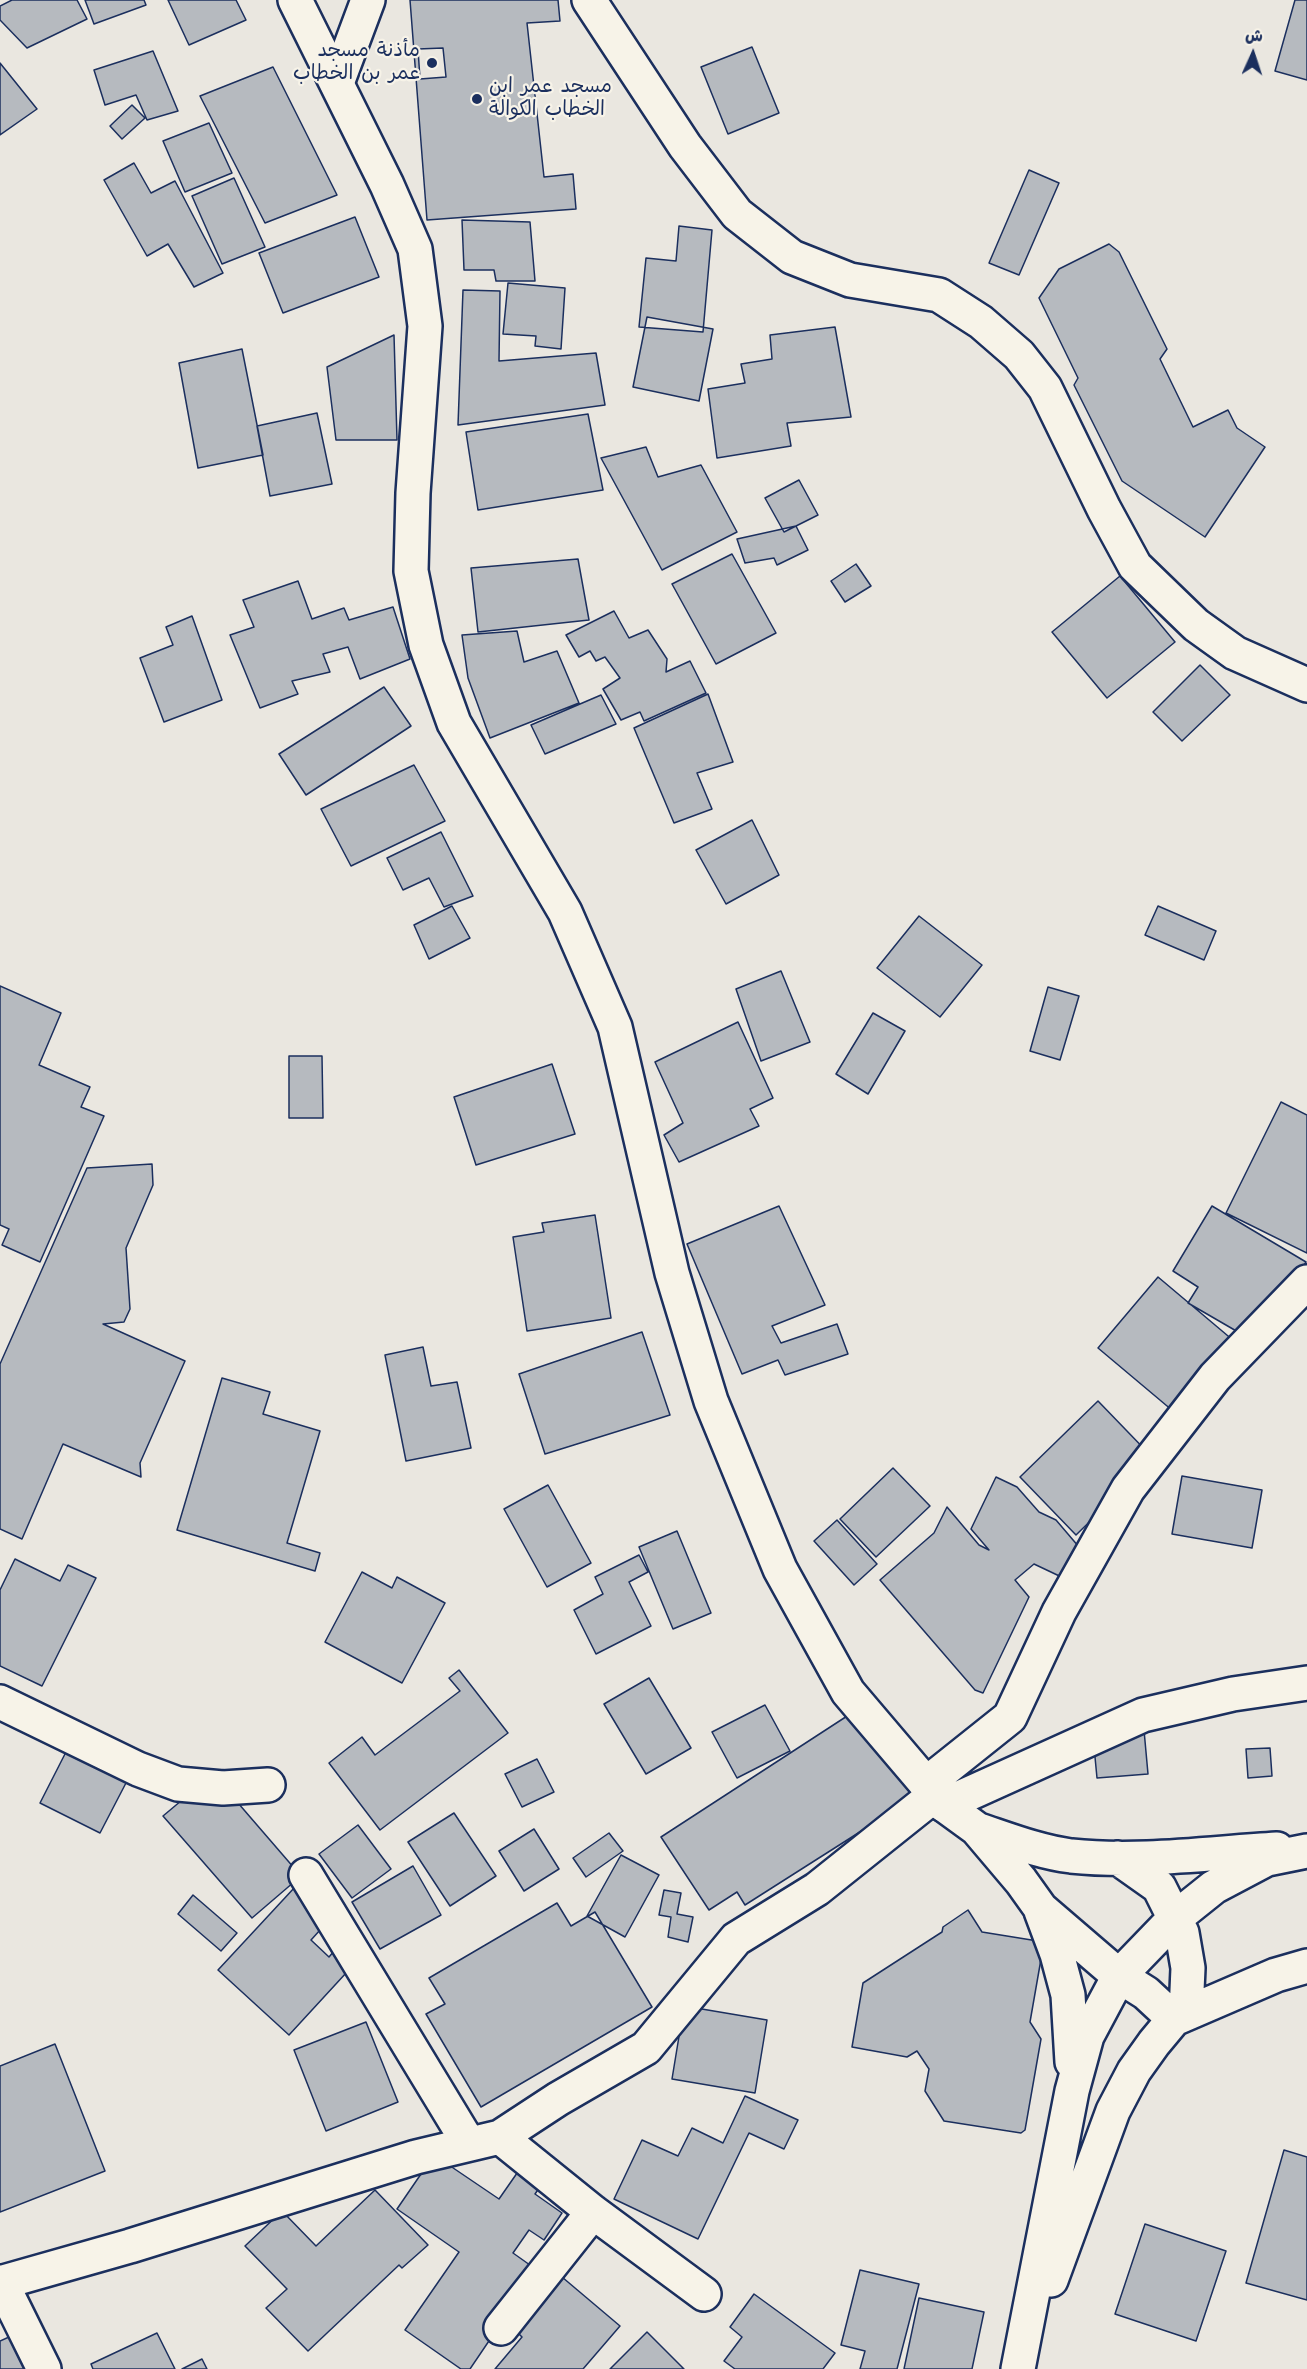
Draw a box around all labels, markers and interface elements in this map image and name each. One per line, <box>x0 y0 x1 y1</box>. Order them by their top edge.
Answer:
north arrow <box>1223 24 1283 84</box>
text: ش <box>1245 25 1263 47</box>
place label: مأذنة مسجد عمر بن الخطاب <box>293 40 420 87</box>
marker: مأذنة مسجد عمر بن الخطاب <box>425 56 439 70</box>
place label: مسجد عمر ابن الخطاب الكوالة <box>489 76 612 123</box>
marker: مسجد عمر ابن الخطاب الكوالة <box>470 92 484 106</box>

